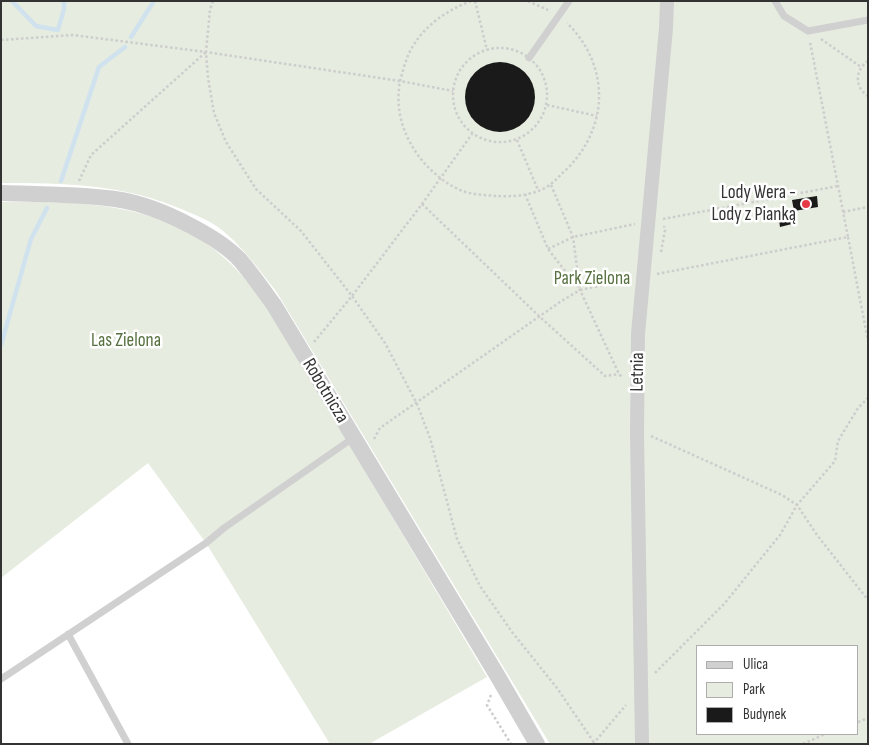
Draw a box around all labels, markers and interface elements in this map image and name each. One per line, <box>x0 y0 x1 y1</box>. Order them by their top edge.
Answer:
place label: Lody Wera - Lody z Pianką <box>712 182 796 226</box>
marker: Lody Wera - Lody z Pianką <box>800 198 812 210</box>
park label: Park Zielona <box>554 268 630 290</box>
park label: Las Zielona <box>91 330 161 352</box>
street label: Letnia <box>626 352 650 392</box>
street label: Robotnicza <box>297 355 353 427</box>
legend <box>696 645 859 735</box>
text: Ulica <box>743 655 768 674</box>
text: Park <box>743 680 765 699</box>
text: Budynek <box>743 705 786 724</box>

